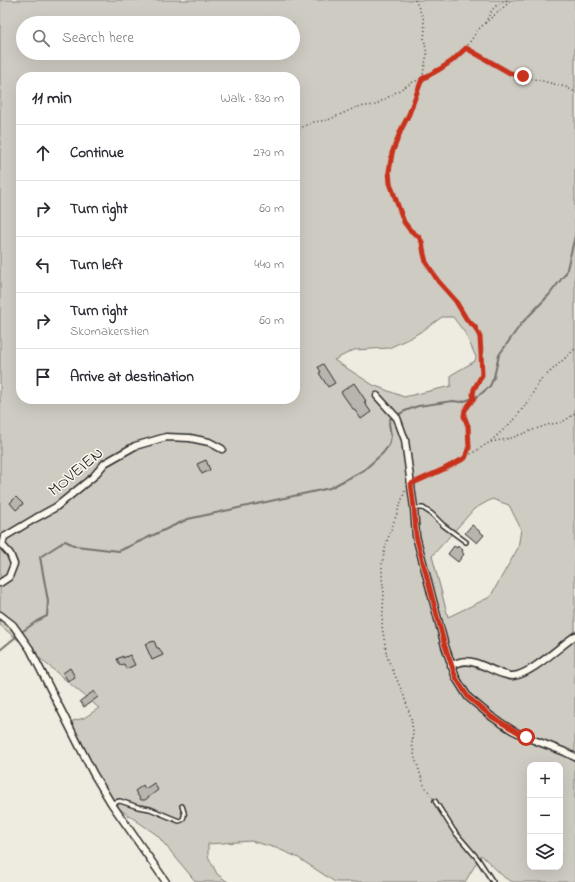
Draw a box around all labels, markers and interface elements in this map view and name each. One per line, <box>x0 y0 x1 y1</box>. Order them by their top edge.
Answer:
search box <box>16 16 300 60</box>
icon: search <box>30 27 52 49</box>
text: Search here <box>62 27 134 49</box>
route end <box>514 67 532 85</box>
text: 11 min <box>32 86 72 111</box>
text: Walk · 830 m <box>221 89 284 108</box>
icon: ahead <box>32 142 54 164</box>
text: Continue <box>70 142 124 164</box>
text: 270 m <box>253 143 284 162</box>
icon: right <box>32 198 54 220</box>
text: Turn right <box>70 198 128 220</box>
text: 60 m <box>259 199 284 218</box>
icon: left <box>32 254 54 276</box>
text: Turn left <box>70 254 123 276</box>
text: 440 m <box>254 255 284 274</box>
text: Turn right <box>70 300 128 322</box>
icon: right <box>32 310 54 332</box>
text: 60 m <box>259 311 284 330</box>
text: Skomakerstien <box>70 322 149 341</box>
icon: arrive <box>32 366 54 388</box>
text: Arrive at destination <box>70 366 194 388</box>
street label: MOVEIEN <box>43 441 109 503</box>
route start <box>517 728 535 746</box>
map controls <box>527 762 563 870</box>
button: + <box>527 762 563 798</box>
button: − <box>527 798 563 834</box>
button: layers <box>527 834 563 870</box>

